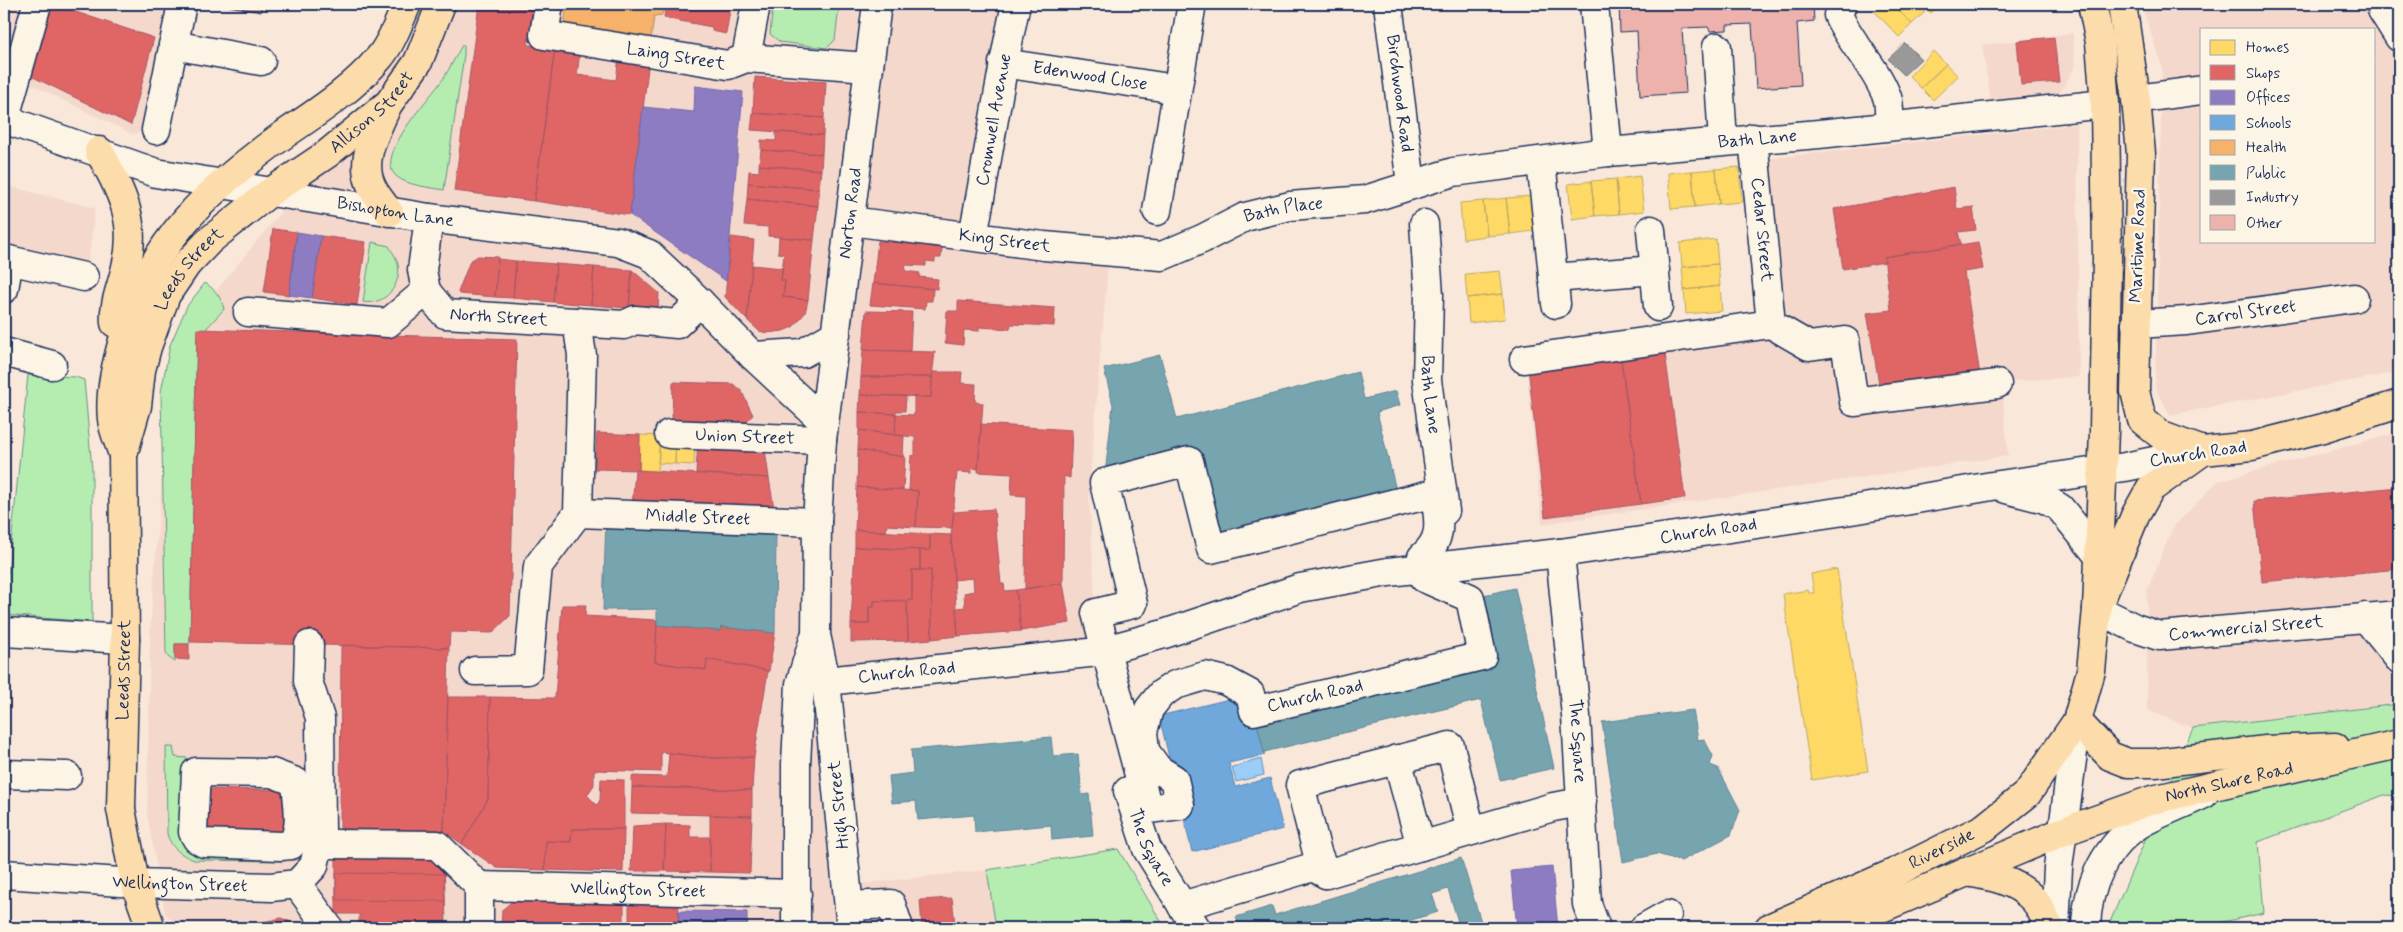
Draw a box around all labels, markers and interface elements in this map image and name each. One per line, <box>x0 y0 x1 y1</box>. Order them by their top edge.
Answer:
legend <box>2200 28 2376 242</box>
street label: Birchwood Road <box>1380 33 1419 154</box>
street label: Laing Street <box>625 37 728 76</box>
text: Homes <box>2246 38 2289 58</box>
street label: Cromwell Avenue <box>970 52 1018 188</box>
street label: Edenwood Close <box>1031 56 1149 97</box>
text: Shops <box>2246 64 2281 84</box>
street label: Allison Street <box>324 67 420 159</box>
text: Offices <box>2246 88 2290 108</box>
text: Schools <box>2246 114 2292 134</box>
street label: Bath Lane <box>1717 124 1798 155</box>
text: Health <box>2246 138 2287 158</box>
text: Public <box>2246 164 2286 184</box>
street label: Norton Road <box>833 166 868 260</box>
street label: Cedar Street <box>1745 176 1779 283</box>
text: Industry <box>2246 188 2299 208</box>
street label: Maritime Road <box>2124 189 2152 303</box>
street label: Bishopton Lane <box>335 191 456 233</box>
street label: Bath Place <box>1241 191 1324 229</box>
text: Other <box>2246 214 2282 234</box>
street label: Leeds Street <box>149 222 229 314</box>
street label: King Street <box>957 223 1052 259</box>
street label: Carrol Street <box>2193 294 2298 332</box>
street label: North Street <box>449 302 549 332</box>
street label: Bath Lane <box>1415 355 1446 436</box>
street label: Union Street <box>695 423 795 451</box>
street label: Church Road <box>2148 434 2248 474</box>
street label: Middle Street <box>645 504 751 531</box>
street label: Church Road <box>1658 512 1759 550</box>
street label: Commercial Street <box>2168 610 2325 647</box>
street label: Leeds Street <box>111 619 137 721</box>
street label: Church Road <box>857 655 956 690</box>
street label: Church Road <box>1265 673 1365 719</box>
street label: The Square <box>1562 698 1592 784</box>
street label: North Shore Road <box>2163 756 2296 809</box>
street label: High Street <box>822 759 858 850</box>
street label: The Square <box>1123 805 1179 891</box>
street label: Riverside <box>1905 823 1979 876</box>
street label: Wellington Street <box>111 869 248 898</box>
street label: Wellington Street <box>570 876 706 904</box>

